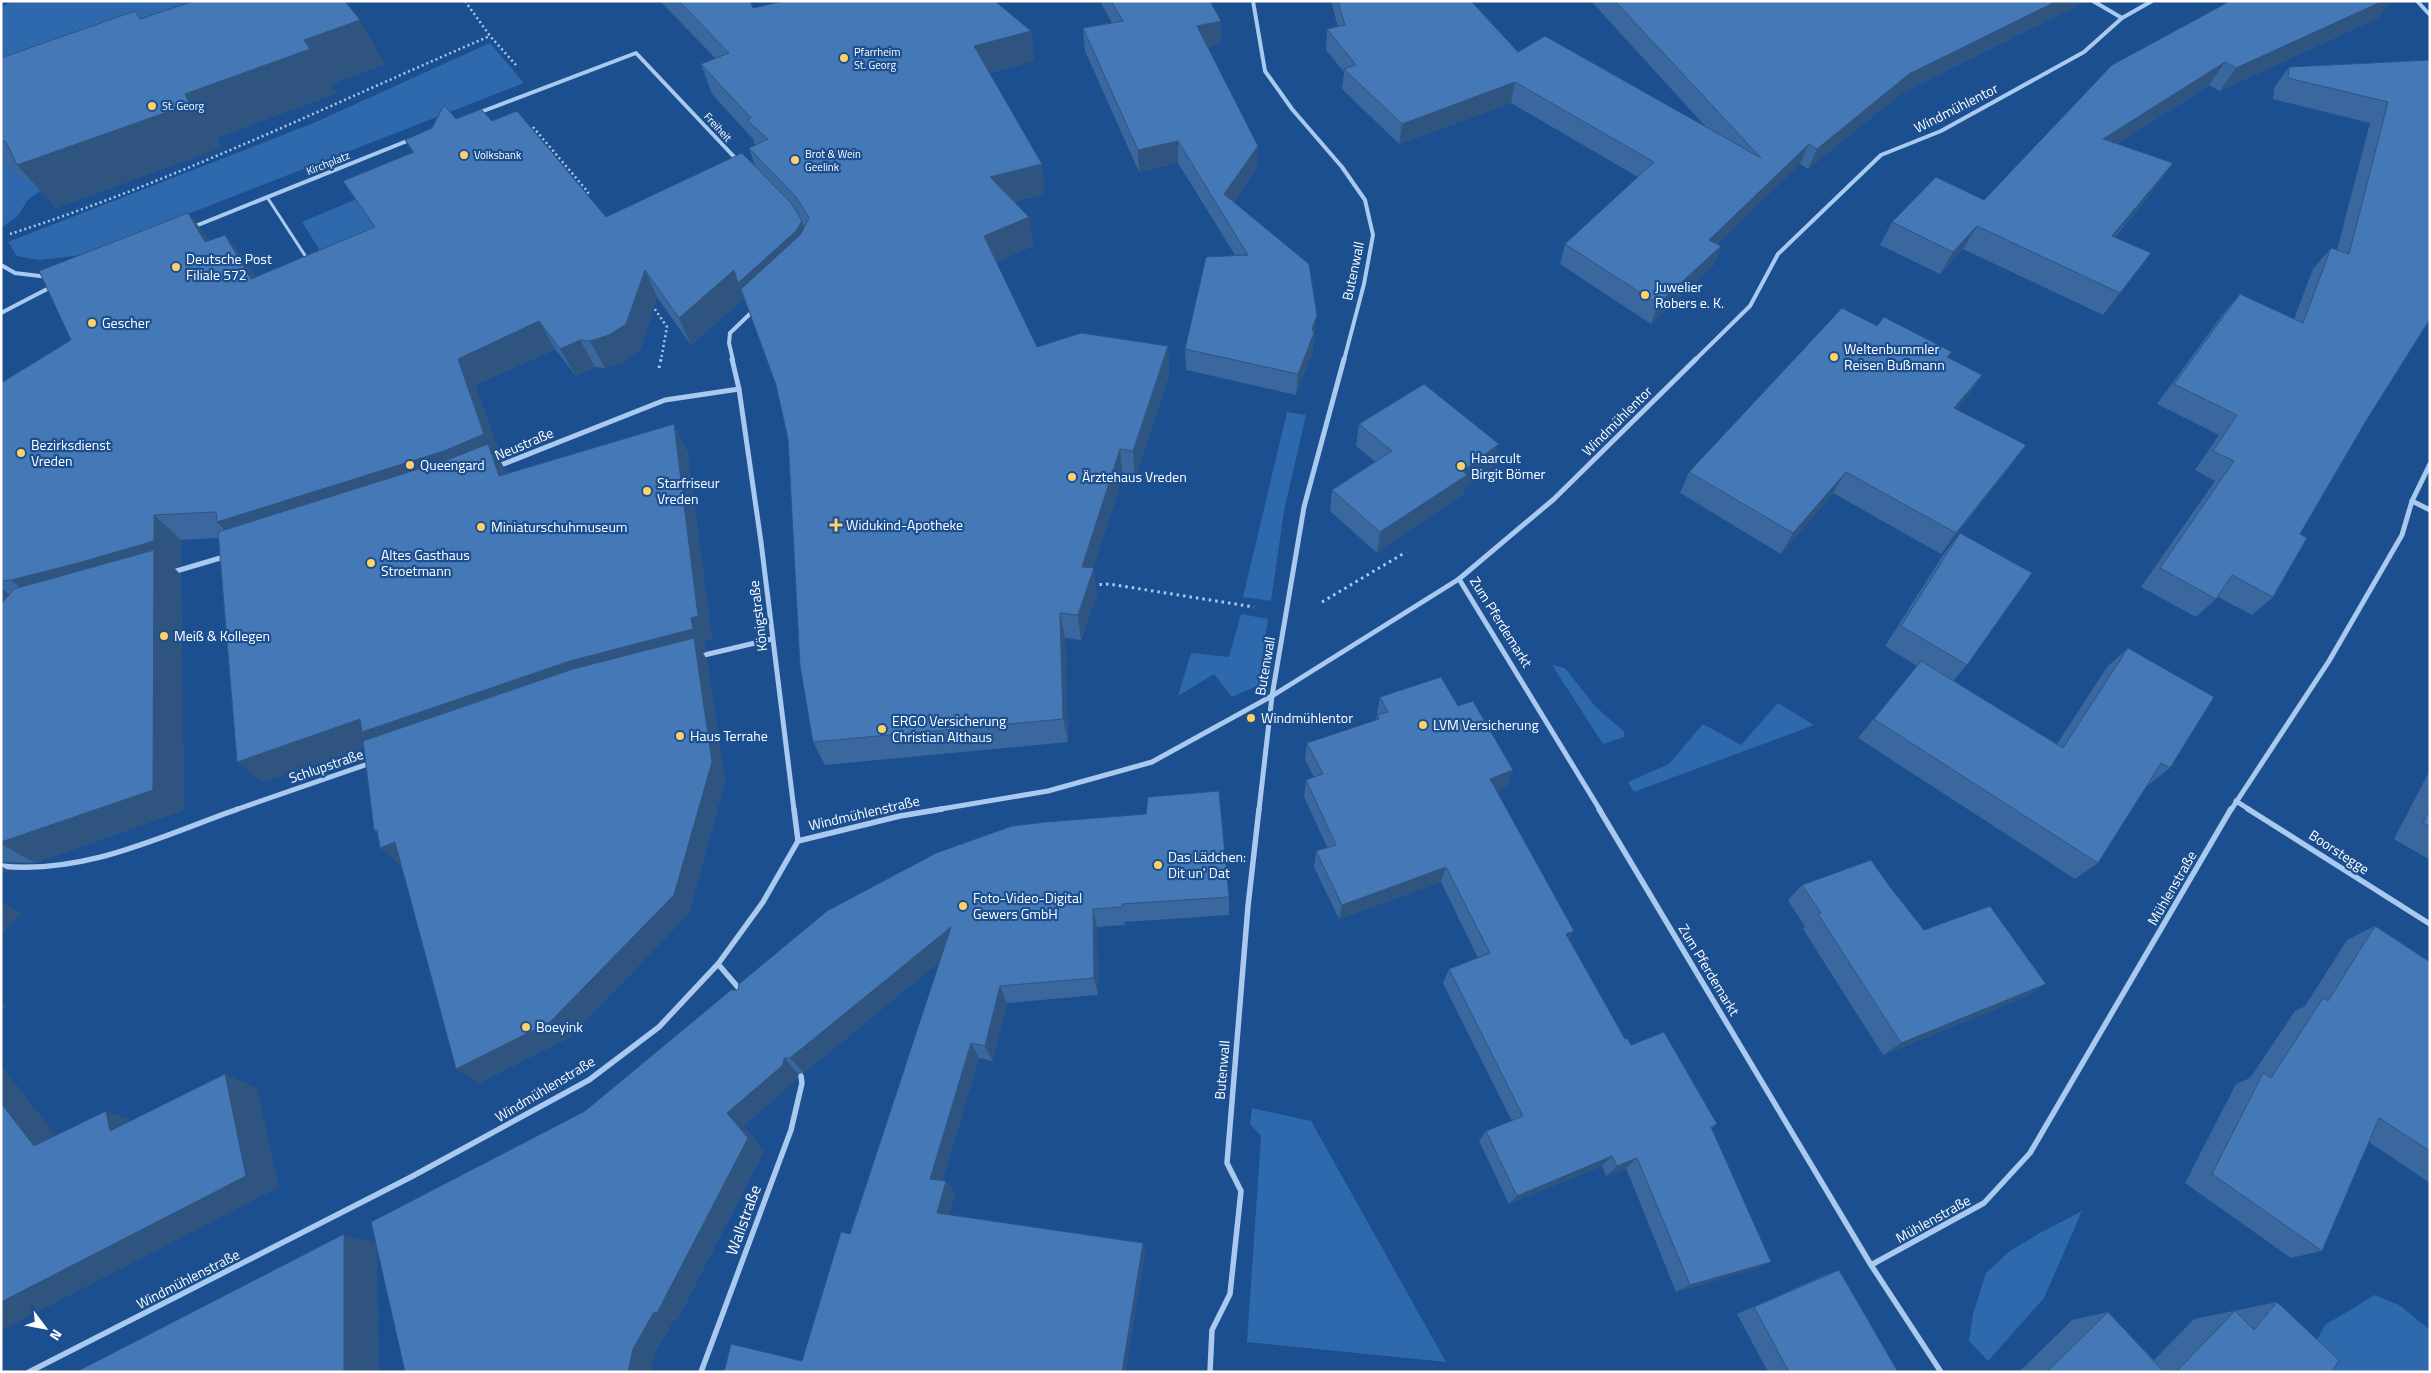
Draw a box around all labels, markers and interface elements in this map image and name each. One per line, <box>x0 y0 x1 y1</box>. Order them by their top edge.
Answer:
place label: Pfarrheim St. Georg <box>854 44 900 73</box>
marker: Pfarrheim St. Georg <box>838 52 850 64</box>
street label: Windmühlentor <box>1910 77 2002 138</box>
place label: St. Georg <box>162 98 204 114</box>
marker: St. Georg <box>146 100 158 112</box>
street label: Freiheit <box>700 109 736 145</box>
place label: Brot & Wein Geelink <box>805 146 861 175</box>
street label: Kirchplatz <box>304 147 352 179</box>
place label: Volksbank <box>474 147 522 163</box>
marker: Volksbank <box>458 149 470 161</box>
marker: Brot & Wein Geelink <box>789 154 801 166</box>
street label: Butenwall <box>1336 240 1369 302</box>
place label: Deutsche Post Filiale 572 <box>186 248 272 285</box>
marker: Deutsche Post Filiale 572 <box>170 261 182 273</box>
place label: Juwelier Robers e. K. <box>1655 276 1724 313</box>
marker: Juwelier Robers e. K. <box>1639 289 1651 301</box>
place label: Gescher <box>102 312 150 333</box>
marker: Gescher <box>86 317 98 329</box>
place label: Weltenbummler Reisen Bußmann <box>1844 338 1945 375</box>
marker: Weltenbummler Reisen Bußmann <box>1828 351 1840 363</box>
street label: Windmühlentor <box>1577 381 1657 461</box>
street label: Neustraße <box>491 422 557 465</box>
place label: Bezirksdienst Vreden <box>31 434 111 471</box>
marker: Bezirksdienst Vreden <box>15 447 27 459</box>
place label: Haarcult Birgit Bömer <box>1471 447 1545 484</box>
place label: Queengard <box>420 454 485 475</box>
marker: Queengard <box>404 459 416 471</box>
marker: Haarcult Birgit Bömer <box>1455 460 1467 472</box>
place label: Ärztehaus Vreden <box>1082 466 1187 487</box>
marker: Ärztehaus Vreden <box>1066 471 1078 483</box>
place label: Starfriseur Vreden <box>657 472 720 509</box>
marker: Starfriseur Vreden <box>641 485 653 497</box>
place label: Widukind-Apotheke <box>846 514 963 535</box>
place label: Miniaturschuhmuseum <box>491 516 628 537</box>
marker: Widukind-Apotheke <box>830 519 842 531</box>
marker: Miniaturschuhmuseum <box>475 521 487 533</box>
place label: Altes Gasthaus Stroetmann <box>381 544 470 581</box>
marker: Altes Gasthaus Stroetmann <box>365 557 377 569</box>
street label: Zum Pferdemarkt <box>1465 572 1538 671</box>
street label: Königstraße <box>743 579 772 653</box>
place label: Meiß & Kollegen <box>174 625 270 646</box>
marker: Meiß & Kollegen <box>158 630 170 642</box>
street label: Butenwall <box>1249 635 1280 697</box>
place label: Windmühlentor <box>1261 707 1353 728</box>
place label: ERGO Versicherung Christian Althaus <box>892 710 1006 747</box>
marker: Windmühlentor <box>1245 712 1257 724</box>
place label: LVM Versicherung <box>1433 714 1539 735</box>
marker: LVM Versicherung <box>1417 719 1429 731</box>
marker: ERGO Versicherung Christian Althaus <box>876 723 888 735</box>
place label: Haus Terrahe <box>690 725 768 746</box>
marker: Haus Terrahe <box>674 730 686 742</box>
street label: Schlupstraße <box>286 743 366 788</box>
street label: Windmühlenstraße <box>806 790 921 835</box>
street label: Boorstegge <box>2305 824 2374 879</box>
place label: Das Lädchen: Dit un' Dat <box>1168 846 1246 883</box>
street label: Mühlenstraße <box>2142 847 2201 929</box>
marker: Das Lädchen: Dit un' Dat <box>1152 859 1164 871</box>
place label: Foto-Video-Digital Gewers GmbH <box>973 887 1082 924</box>
marker: Foto-Video-Digital Gewers GmbH <box>957 900 969 912</box>
street label: Zum Pferdemarkt <box>1674 920 1745 1020</box>
place label: Boeyink <box>536 1016 583 1037</box>
marker: Boeyink <box>520 1021 532 1033</box>
street label: Butenwall <box>1208 1039 1235 1101</box>
street label: Windmühlenstraße <box>491 1050 599 1127</box>
street label: Wallstraße <box>719 1181 767 1259</box>
street label: Mühlenstraße <box>1891 1189 1974 1248</box>
street label: Windmühlenstraße <box>133 1243 243 1314</box>
north arrow <box>20 1303 70 1353</box>
text: N <box>45 1325 68 1345</box>

